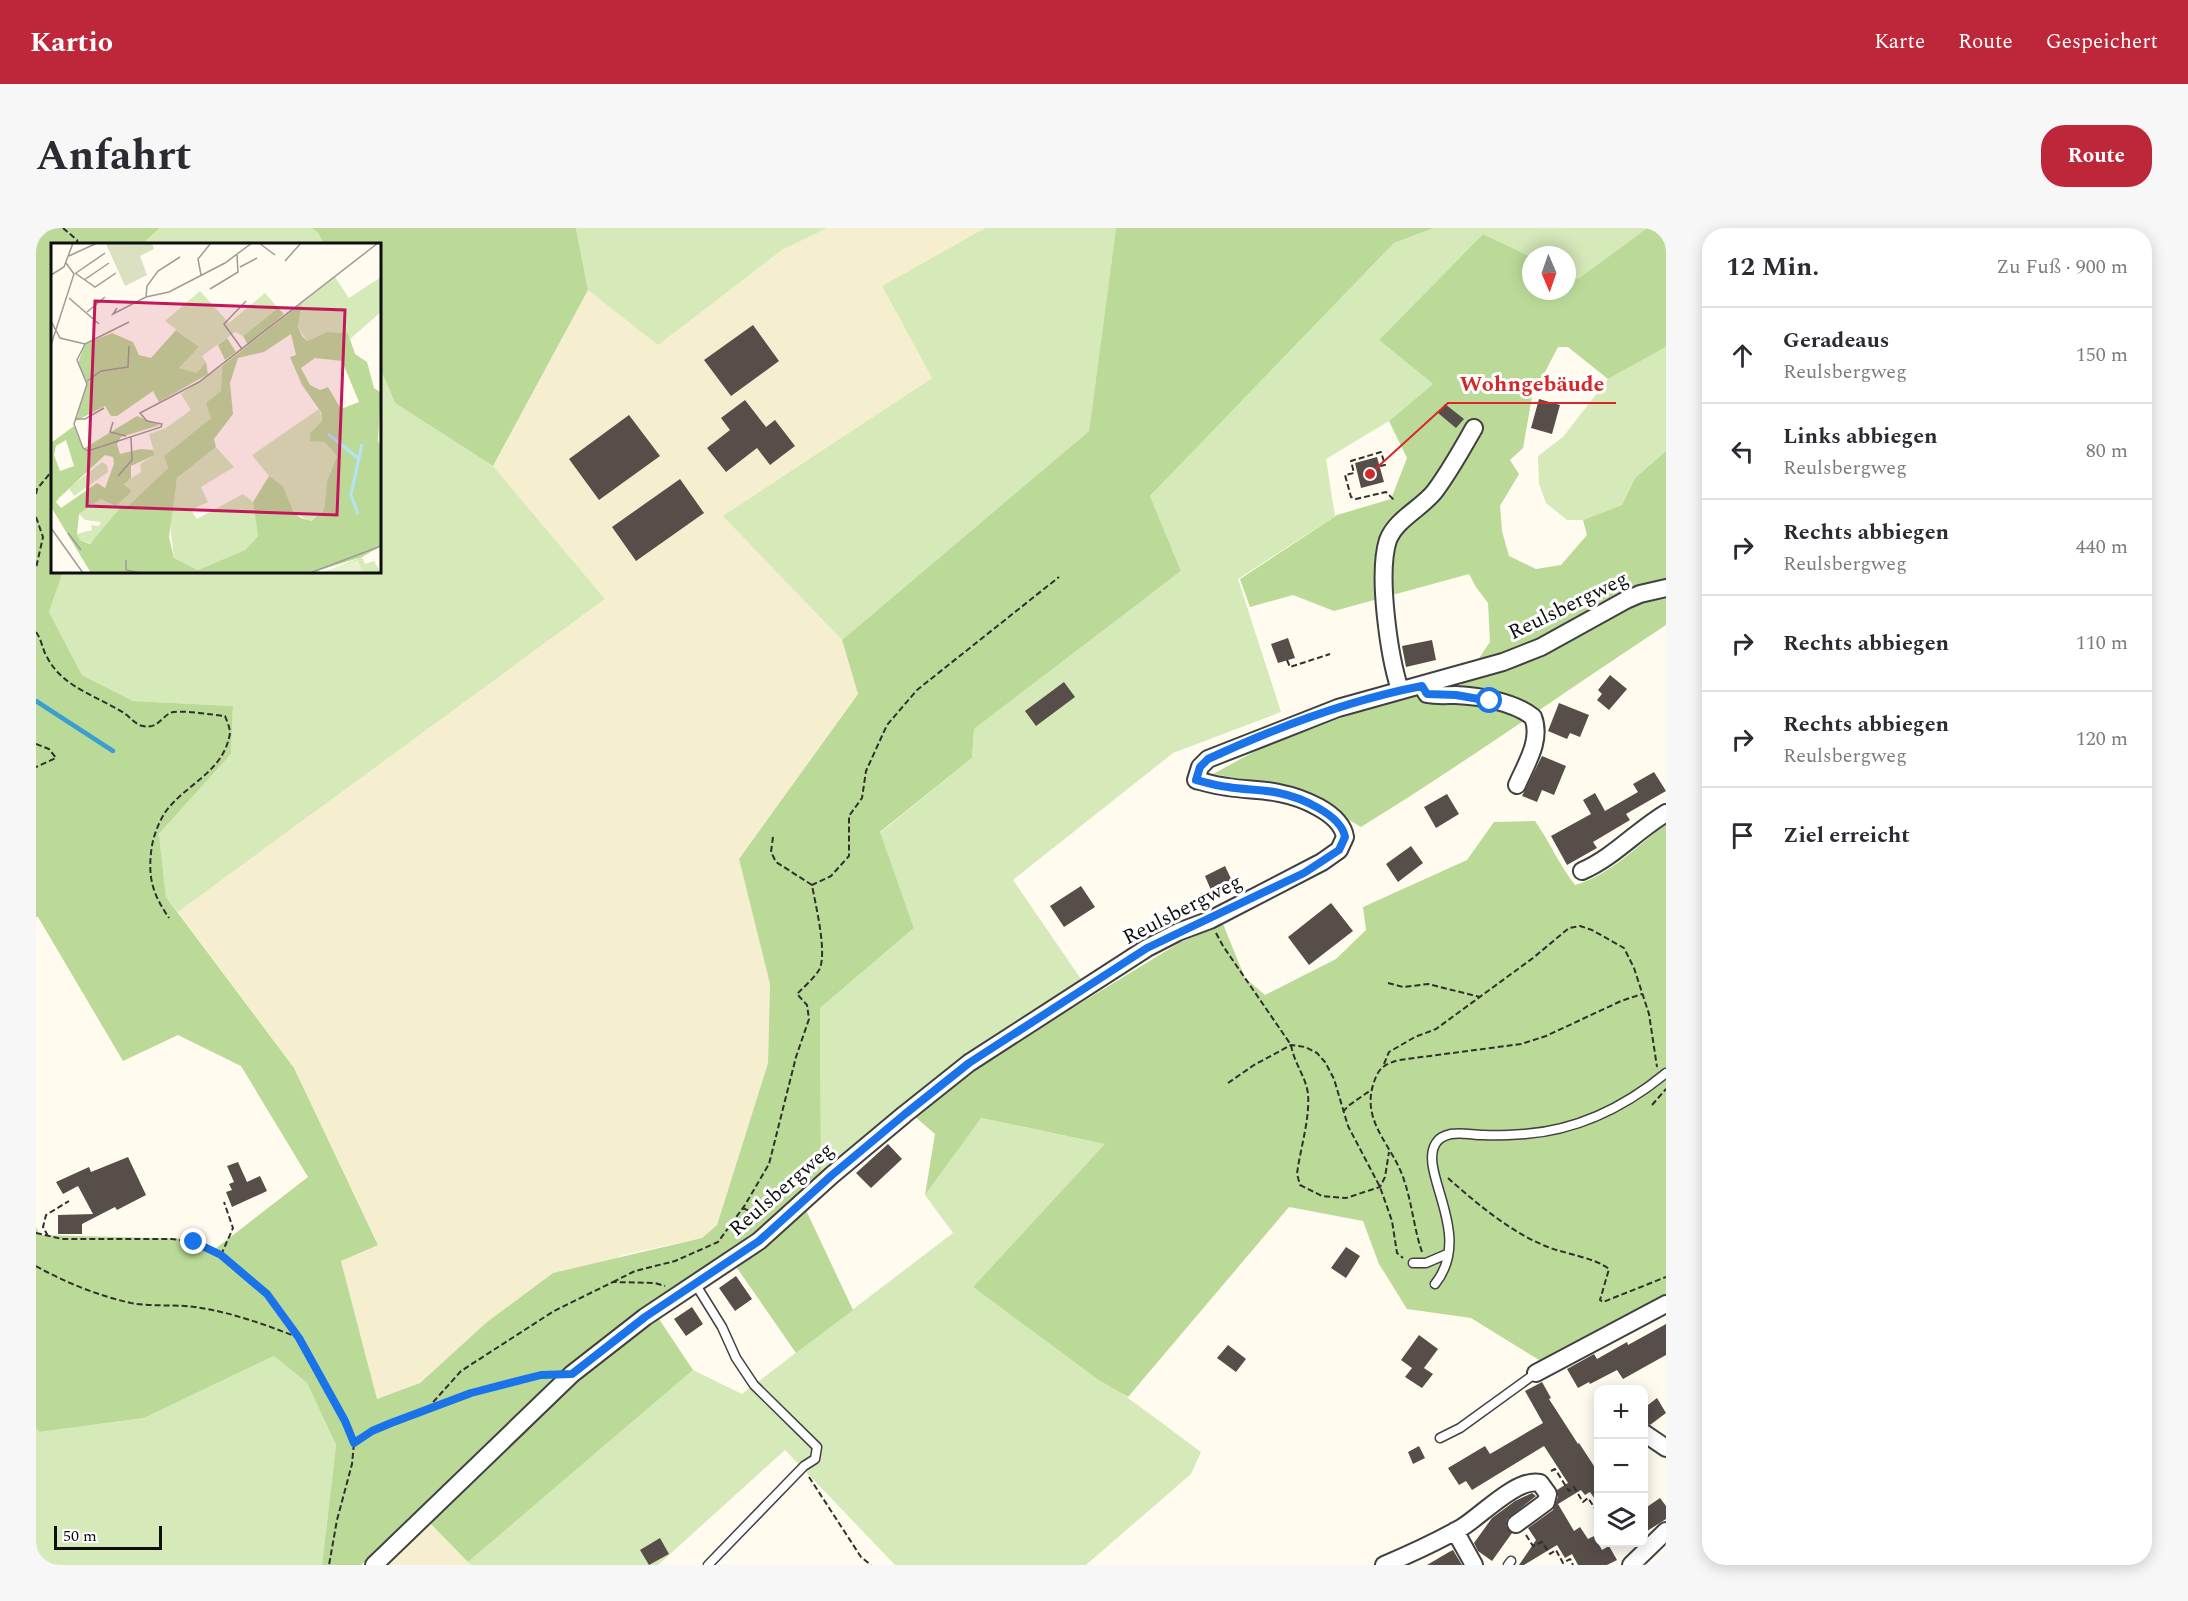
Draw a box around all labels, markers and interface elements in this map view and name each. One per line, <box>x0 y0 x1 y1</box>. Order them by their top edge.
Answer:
text: Kartio <box>30 21 113 64</box>
text: Karte <box>1874 26 1925 58</box>
text: Route <box>1958 26 2013 58</box>
text: Gespeichert <box>2046 26 2158 58</box>
text: Anfahrt <box>36 125 192 188</box>
button: Route <box>2041 125 2152 187</box>
inset map <box>51 243 381 573</box>
north arrow <box>1522 246 1576 300</box>
text: 12 Min. <box>1726 247 1819 287</box>
text: Zu Fuß · 900 m <box>1996 252 2128 282</box>
text: Geradeaus <box>1783 324 1889 357</box>
icon: ahead <box>1726 339 1759 372</box>
text: 150 m <box>2076 340 2128 370</box>
text: Reulsbergweg <box>1783 357 1907 387</box>
callout: Wohngebäude <box>1448 363 1616 403</box>
text: Wohngebäude <box>1460 368 1605 401</box>
text: Links abbiegen <box>1783 420 1938 453</box>
icon: left <box>1726 435 1759 468</box>
text: 80 m <box>2086 436 2128 466</box>
text: Reulsbergweg <box>1783 453 1907 483</box>
text: Rechts abbiegen <box>1783 516 1949 549</box>
icon: right <box>1726 531 1759 564</box>
text: 440 m <box>2076 532 2128 562</box>
text: Reulsbergweg <box>1783 549 1907 579</box>
street label: Reulsbergweg <box>1503 563 1634 649</box>
icon: right <box>1726 627 1759 660</box>
text: Rechts abbiegen <box>1783 627 1949 660</box>
text: 110 m <box>2076 628 2128 658</box>
route start <box>1476 687 1502 713</box>
text: Rechts abbiegen <box>1783 708 1949 741</box>
icon: right <box>1726 723 1759 756</box>
text: 120 m <box>2076 724 2128 754</box>
text: Reulsbergweg <box>1783 741 1907 771</box>
icon: arrive <box>1726 819 1759 852</box>
text: Ziel erreicht <box>1783 819 1910 852</box>
street label: Reulsbergweg <box>1117 866 1248 954</box>
street label: Reulsbergweg <box>722 1135 841 1245</box>
route end <box>180 1228 206 1254</box>
map controls <box>1594 1385 1648 1547</box>
button: + <box>1594 1385 1648 1439</box>
button: − <box>1594 1439 1648 1493</box>
button: layers <box>1594 1493 1648 1547</box>
scale bar <box>54 1523 162 1550</box>
text: 50 m <box>63 1524 97 1548</box>

